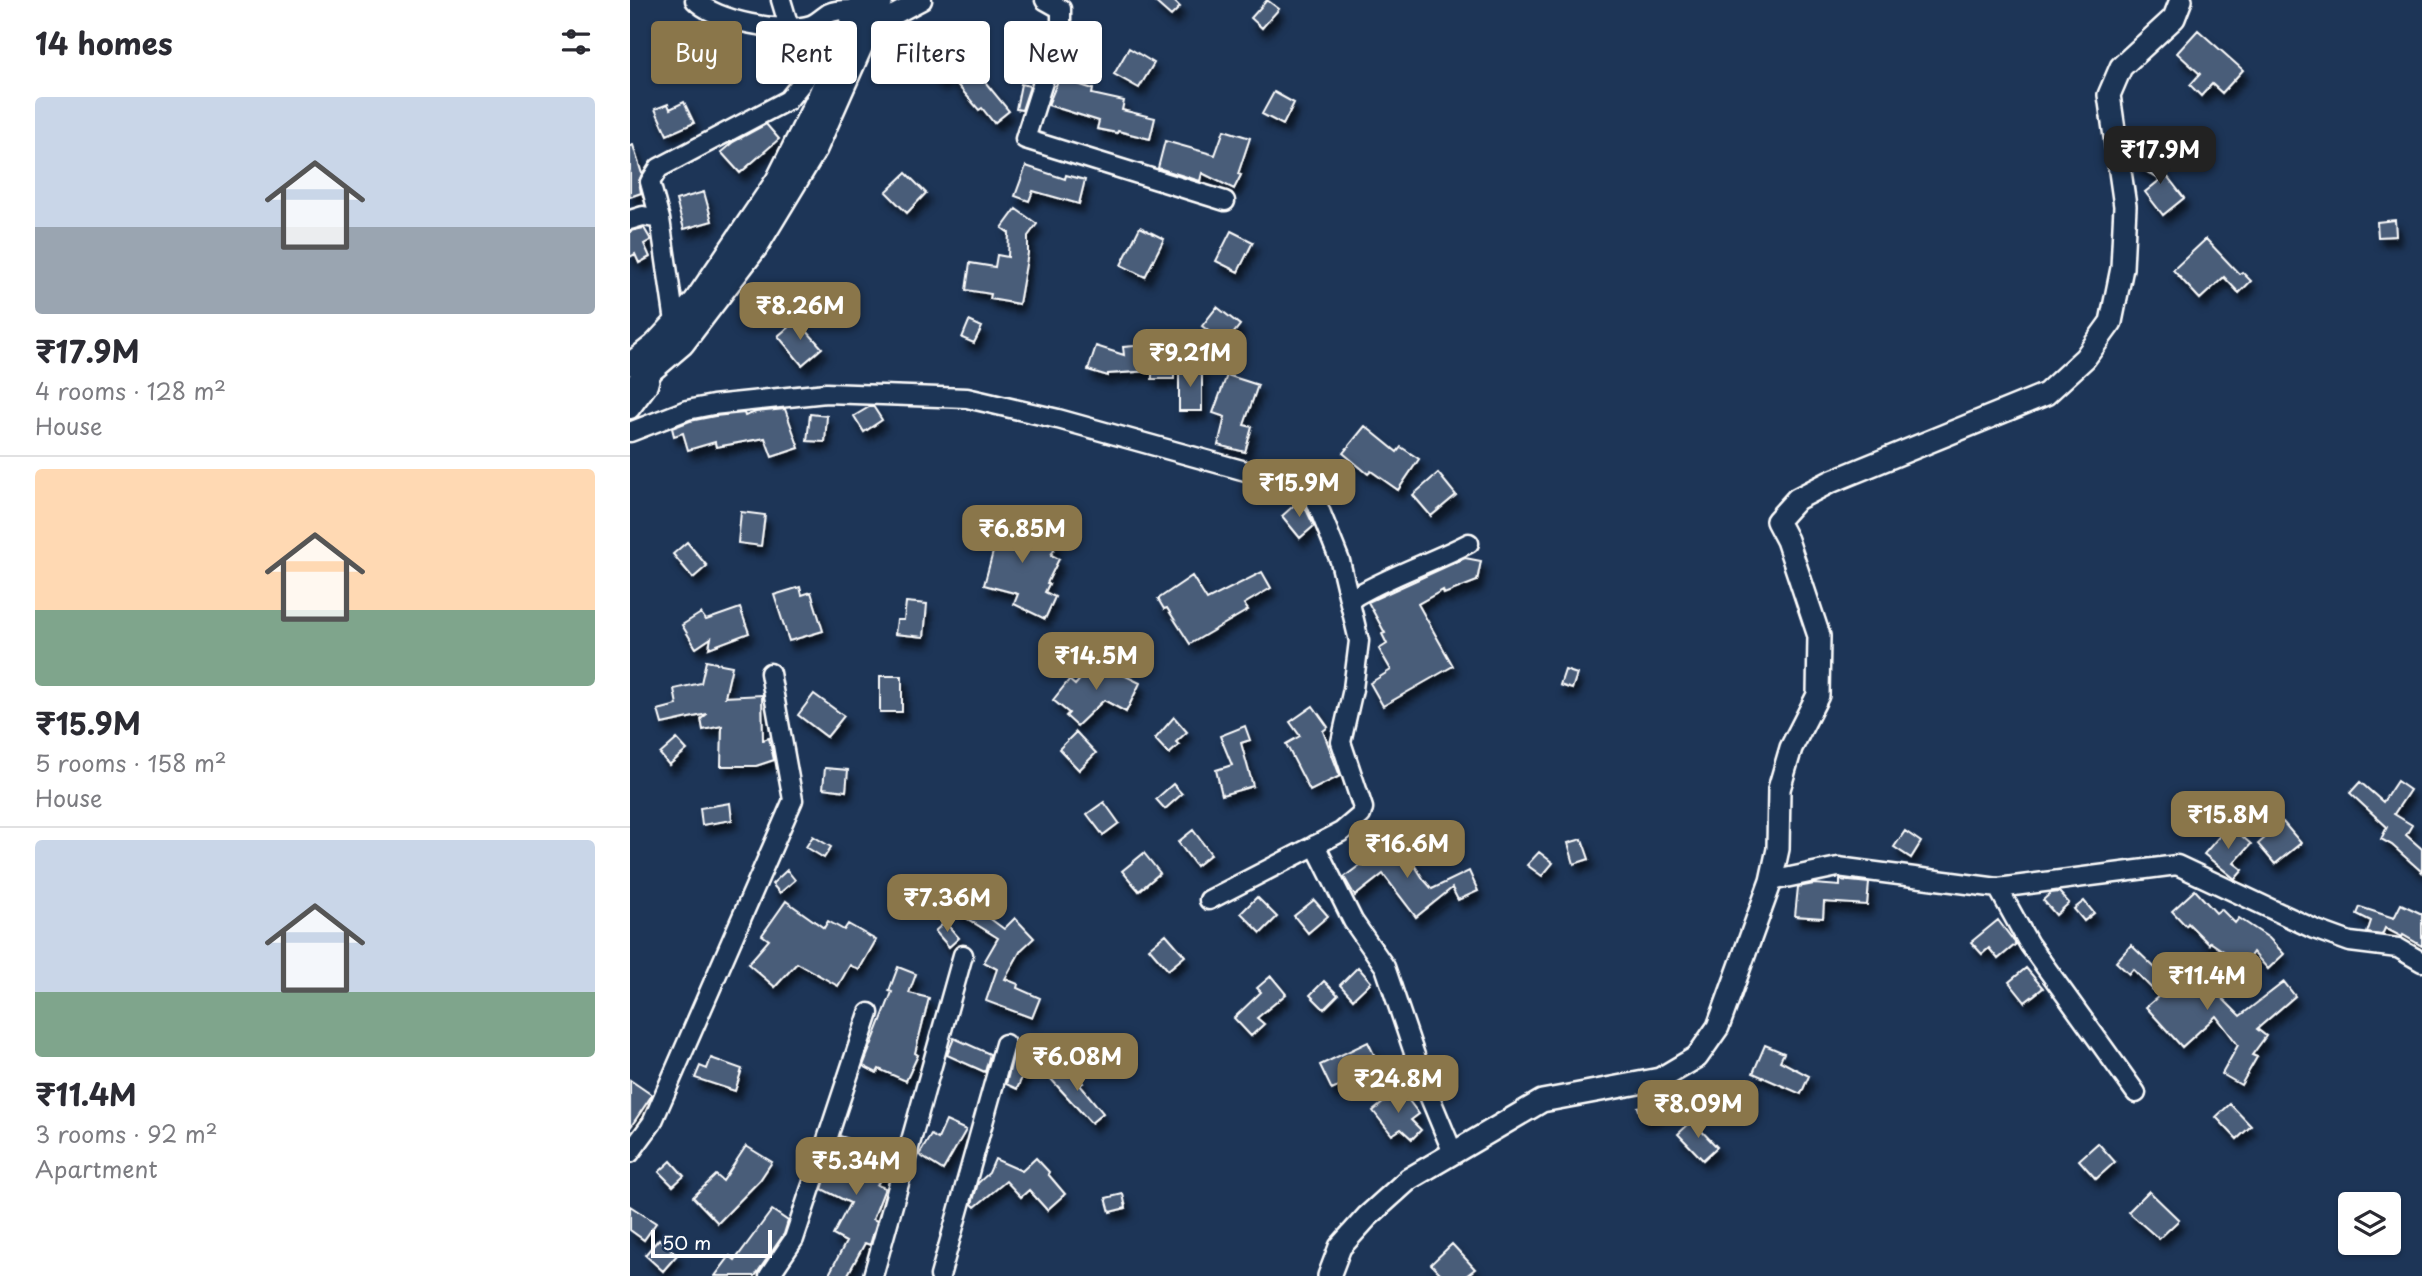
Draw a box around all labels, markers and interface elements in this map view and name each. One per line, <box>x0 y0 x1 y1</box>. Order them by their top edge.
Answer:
text: 14 homes <box>35 20 173 65</box>
chip: Buy <box>651 21 742 84</box>
chip: Rent <box>756 21 857 84</box>
chip: Filters <box>871 21 990 84</box>
chip: New <box>1004 21 1102 84</box>
icon: filters <box>557 23 595 61</box>
pin: ₹17.9M <box>2103 127 2217 186</box>
text: ₹17.9M <box>2120 131 2200 166</box>
icon: home <box>252 142 378 268</box>
pin: ₹8.26M <box>743 282 857 342</box>
text: ₹8.26M <box>755 287 845 322</box>
text: ₹17.9M <box>35 328 140 373</box>
pin: ₹9.21M <box>1133 330 1247 389</box>
text: ₹9.21M <box>1149 334 1231 369</box>
text: 4 rooms · 128 m² <box>35 373 226 408</box>
text: House <box>35 408 102 443</box>
pin: ₹15.9M <box>1242 460 1356 519</box>
text: ₹15.9M <box>1258 464 1340 499</box>
pin: ₹6.85M <box>965 505 1079 565</box>
text: ₹6.85M <box>978 510 1066 545</box>
icon: home <box>252 514 378 640</box>
pin: ₹14.5M <box>1039 632 1153 692</box>
text: ₹14.5M <box>1054 637 1138 672</box>
text: ₹15.9M <box>35 700 141 745</box>
text: 5 rooms · 158 m² <box>35 745 227 780</box>
text: House <box>35 780 102 815</box>
pin: ₹15.8M <box>2171 792 2285 851</box>
text: ₹15.8M <box>2187 796 2269 831</box>
pin: ₹16.6M <box>1350 820 1464 880</box>
text: ₹16.6M <box>1365 825 1449 860</box>
pin: ₹7.36M <box>890 874 1004 934</box>
text: ₹7.36M <box>903 879 991 914</box>
icon: home <box>252 885 378 1011</box>
pin: ₹11.4M <box>2150 953 2264 1012</box>
text: ₹11.4M <box>2168 957 2246 992</box>
pin: ₹6.08M <box>1020 1034 1134 1093</box>
text: ₹6.08M <box>1032 1038 1122 1073</box>
pin: ₹24.8M <box>1341 1056 1455 1115</box>
text: ₹24.8M <box>1353 1060 1443 1095</box>
text: ₹11.4M <box>35 1071 137 1116</box>
pin: ₹8.09M <box>1641 1080 1755 1140</box>
text: ₹8.09M <box>1653 1085 1743 1120</box>
text: 3 rooms · 92 m² <box>35 1116 218 1151</box>
pin: ₹5.34M <box>799 1138 913 1197</box>
text: ₹5.34M <box>812 1142 900 1177</box>
text: Apartment <box>35 1151 158 1186</box>
map controls <box>2338 1192 2401 1255</box>
button: layers <box>2338 1192 2401 1255</box>
scale bar <box>651 1227 772 1259</box>
text: 50 m <box>662 1228 711 1256</box>

